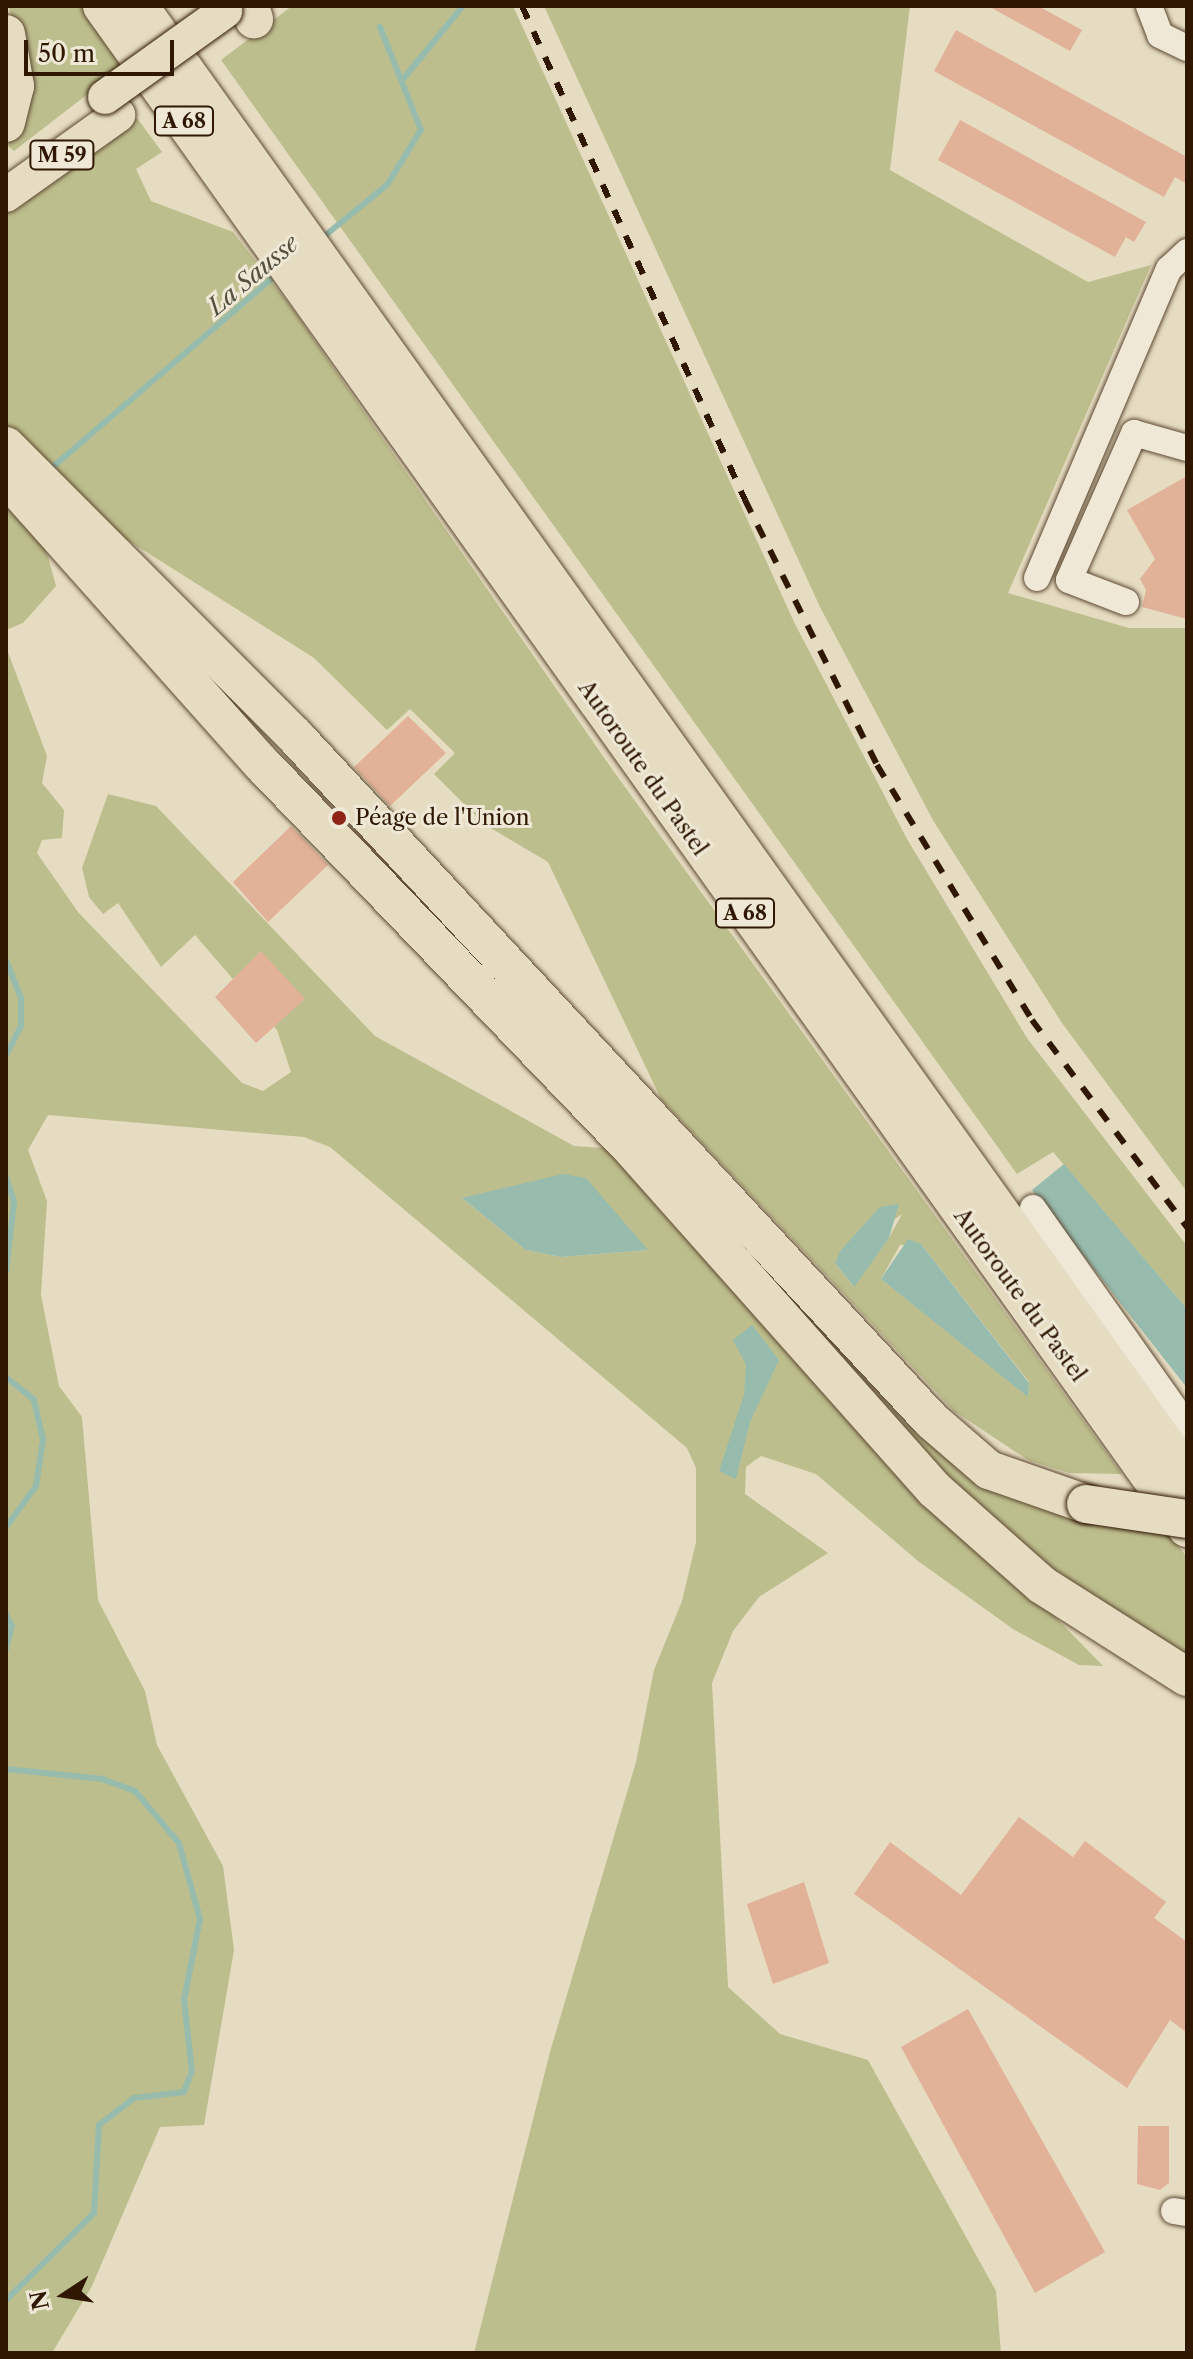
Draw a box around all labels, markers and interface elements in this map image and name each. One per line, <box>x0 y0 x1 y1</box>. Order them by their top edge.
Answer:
scale bar <box>28 24 178 74</box>
text: 50 m <box>38 39 95 68</box>
road number: A 68 <box>152 105 216 137</box>
road number: M 59 <box>28 139 96 171</box>
water label: La Sausse <box>202 229 304 321</box>
street label: Autoroute du Pastel <box>573 675 713 861</box>
place label: Péage de l'Union <box>355 805 530 831</box>
marker: Péage de l'Union <box>330 809 348 827</box>
road number: A 68 <box>713 897 777 929</box>
street label: Autoroute du Pastel <box>948 1203 1092 1387</box>
north arrow <box>24 2255 104 2335</box>
text: N <box>25 2288 55 2312</box>

